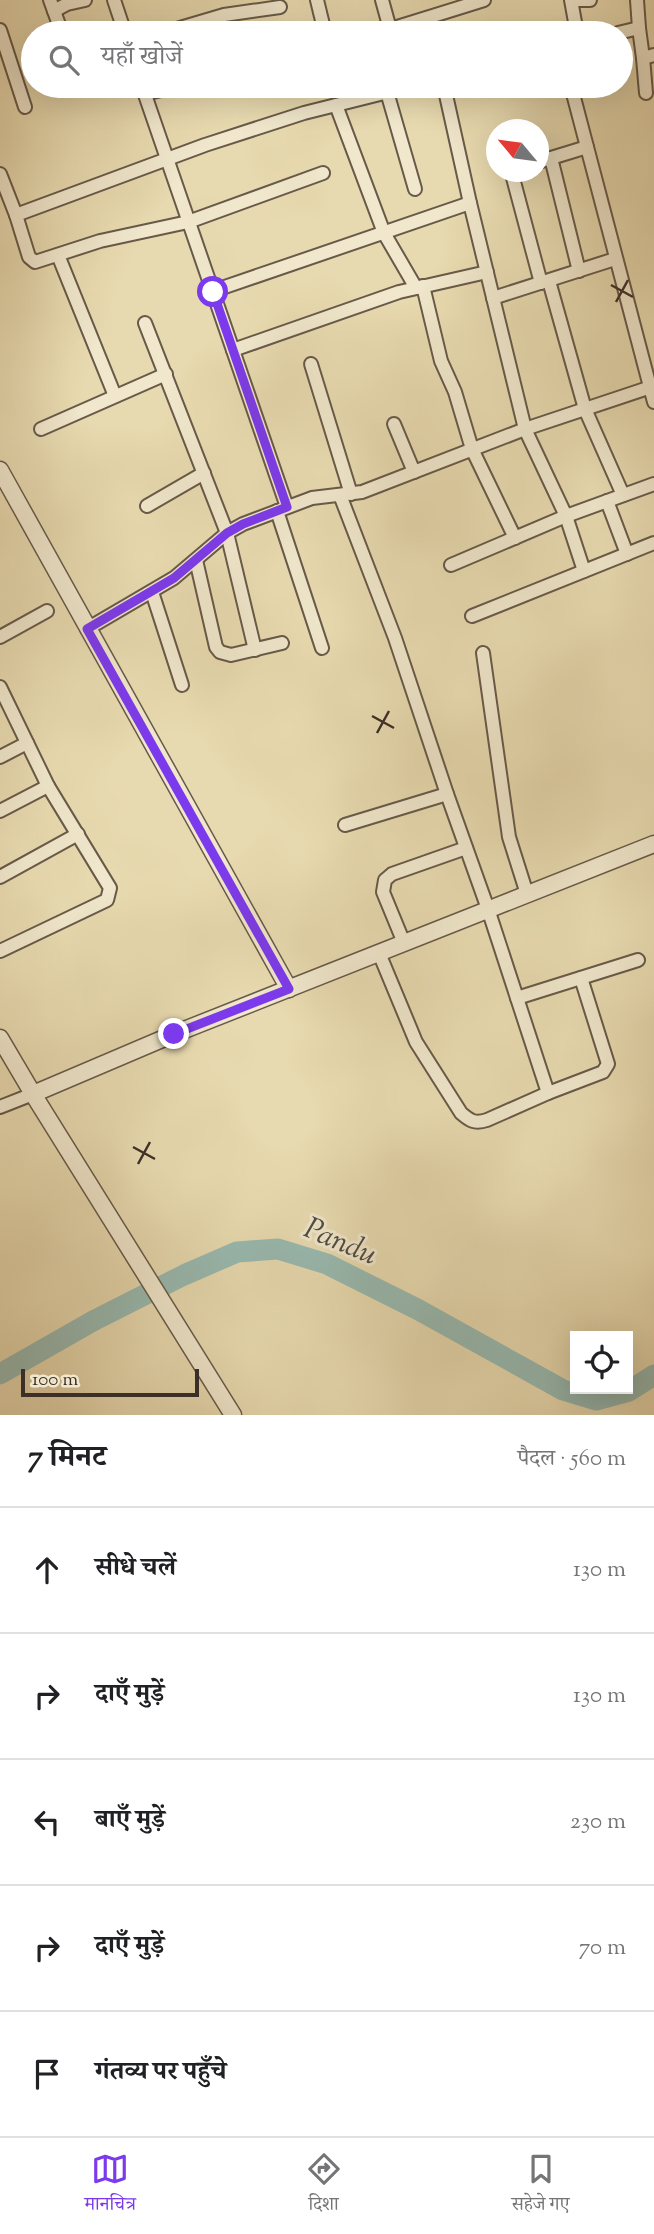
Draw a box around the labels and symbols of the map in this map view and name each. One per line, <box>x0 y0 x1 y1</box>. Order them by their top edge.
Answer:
north arrow <box>486 119 549 182</box>
route start <box>197 276 228 307</box>
route end <box>158 1018 189 1049</box>
water label: Pandu <box>297 1208 383 1278</box>
scale bar <box>21 1366 200 1398</box>

